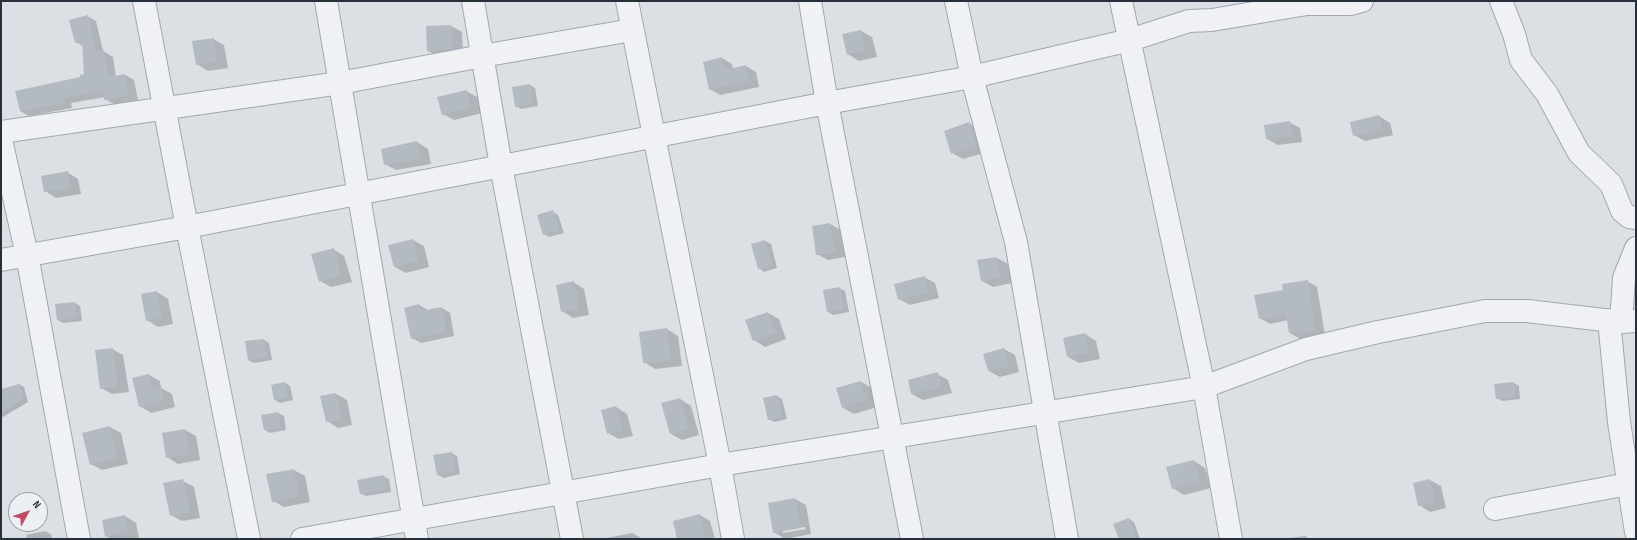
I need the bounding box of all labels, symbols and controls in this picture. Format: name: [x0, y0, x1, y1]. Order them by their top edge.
north arrow: [8, 492, 48, 532]
text: N: [30, 498, 44, 511]

